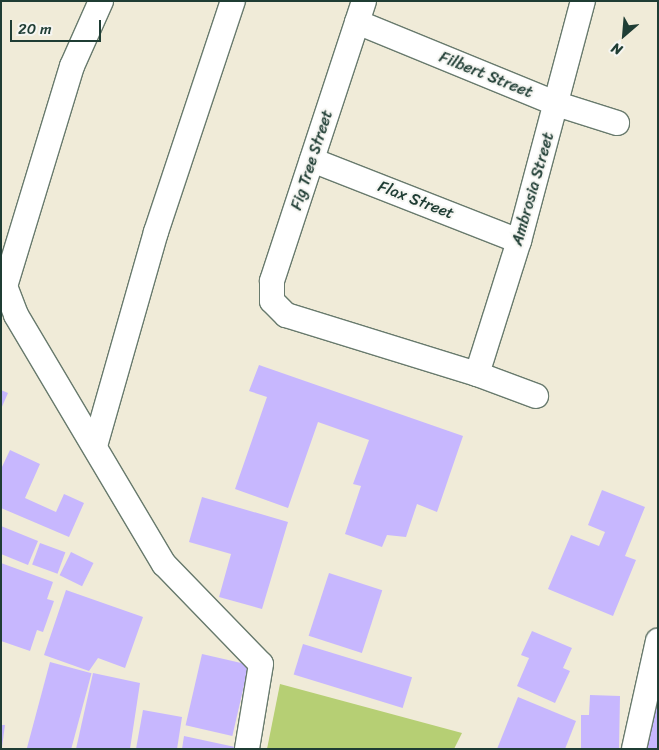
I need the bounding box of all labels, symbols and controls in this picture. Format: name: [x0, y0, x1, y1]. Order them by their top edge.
scale bar: [12, 10, 104, 42]
north arrow: [599, 10, 649, 60]
text: 20 m: [18, 16, 52, 42]
text: N: [607, 35, 627, 62]
street label: Filbert Street: [437, 48, 535, 102]
street label: Fig Tree Street: [286, 106, 338, 214]
street label: Ambrosia Street: [508, 130, 558, 248]
street label: Flax Street: [375, 177, 457, 223]

